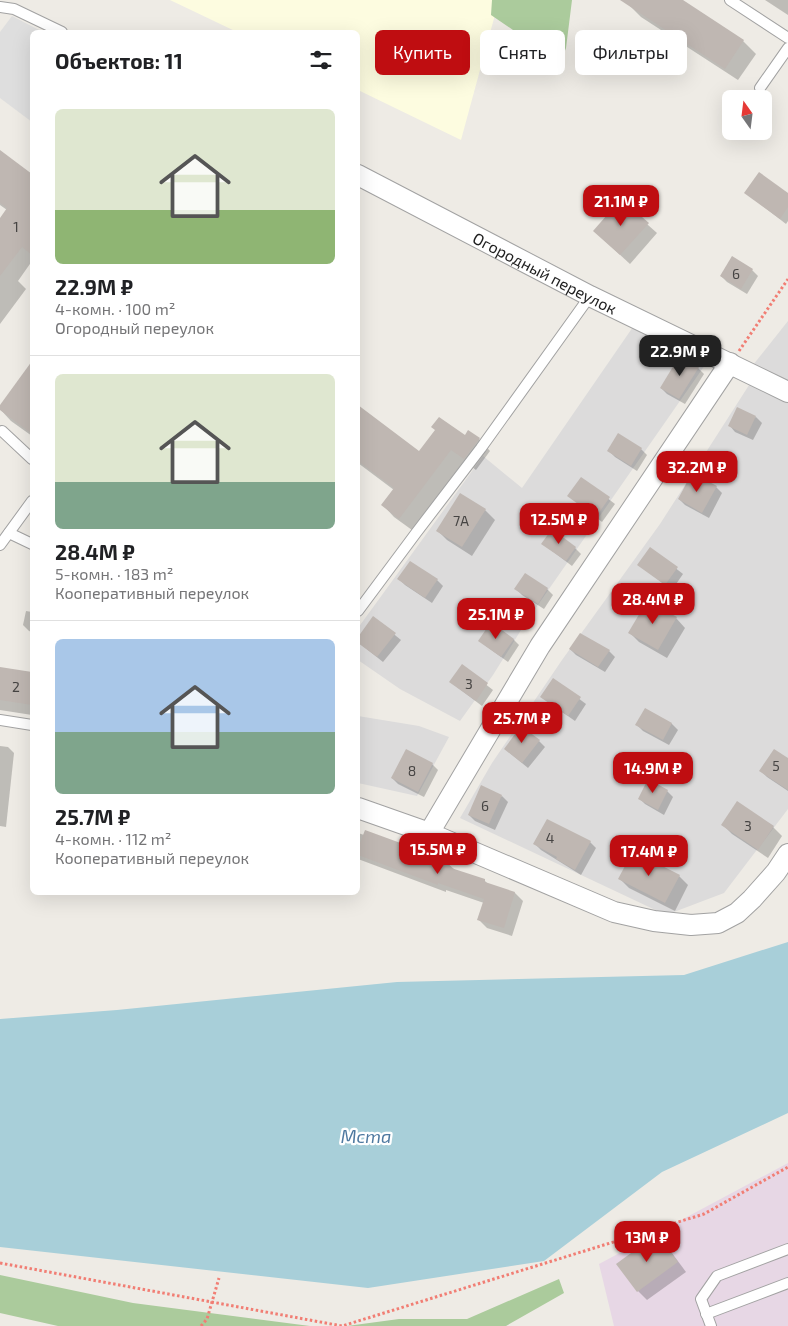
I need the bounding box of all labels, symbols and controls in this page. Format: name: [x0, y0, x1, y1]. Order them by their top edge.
chip: Купить: [375, 30, 470, 75]
chip: Снять: [480, 30, 565, 75]
chip: Фильтры: [575, 30, 687, 75]
icon: filters: [307, 46, 335, 74]
text: Объектов: 11: [55, 48, 183, 73]
north arrow: [722, 90, 772, 140]
map controls: [722, 90, 772, 140]
icon: home: [150, 141, 240, 231]
pin: 21.1M ₽: [575, 184, 667, 227]
text: 21.1M ₽: [594, 191, 648, 210]
house number: 1: [13, 218, 19, 235]
street label: Огородный переулок: [470, 227, 621, 317]
house number: 6: [732, 265, 740, 282]
text: 22.9M ₽: [55, 274, 133, 299]
text: 4-комн. · 100 m²: [55, 299, 175, 318]
text: Огородный переулок: [55, 318, 214, 337]
pin: 22.9M ₽: [634, 334, 726, 377]
text: 22.9M ₽: [650, 341, 710, 360]
icon: home: [150, 407, 240, 497]
pin: 32.2M ₽: [651, 450, 743, 493]
text: 32.2M ₽: [667, 457, 727, 476]
pin: 12.5M ₽: [513, 502, 605, 545]
text: 12.5M ₽: [531, 509, 587, 528]
house number: 7А: [453, 512, 469, 529]
text: 28.4M ₽: [55, 539, 135, 564]
text: 5-комн. · 183 m²: [55, 564, 173, 583]
pin: 28.4M ₽: [607, 582, 699, 625]
text: Кооперативный переулок: [55, 583, 249, 602]
text: 28.4M ₽: [623, 589, 683, 608]
pin: 25.1M ₽: [450, 598, 542, 640]
text: 25.1M ₽: [468, 604, 524, 623]
icon: home: [150, 672, 240, 762]
house number: 3: [465, 675, 473, 692]
house number: 2: [12, 678, 20, 695]
pin: 25.7M ₽: [476, 702, 568, 744]
text: 25.7M ₽: [493, 708, 551, 727]
pin: 14.9M ₽: [607, 752, 699, 794]
house number: 5: [772, 757, 780, 774]
text: 14.9M ₽: [624, 758, 682, 777]
house number: 8: [408, 762, 416, 779]
house number: 6: [481, 797, 489, 814]
text: 25.7M ₽: [55, 804, 130, 829]
house number: 3: [744, 817, 752, 834]
text: 4-комн. · 112 m²: [55, 829, 171, 848]
house number: 4: [546, 829, 554, 846]
pin: 15.5M ₽: [392, 832, 484, 875]
pin: 17.4M ₽: [603, 834, 695, 877]
text: 15.5M ₽: [410, 839, 466, 858]
text: 17.4M ₽: [621, 841, 677, 860]
text: Кооперативный переулок: [55, 848, 249, 867]
water label: Мста: [341, 1125, 391, 1147]
pin: 13M ₽: [612, 1220, 682, 1263]
text: 13M ₽: [625, 1227, 669, 1246]

